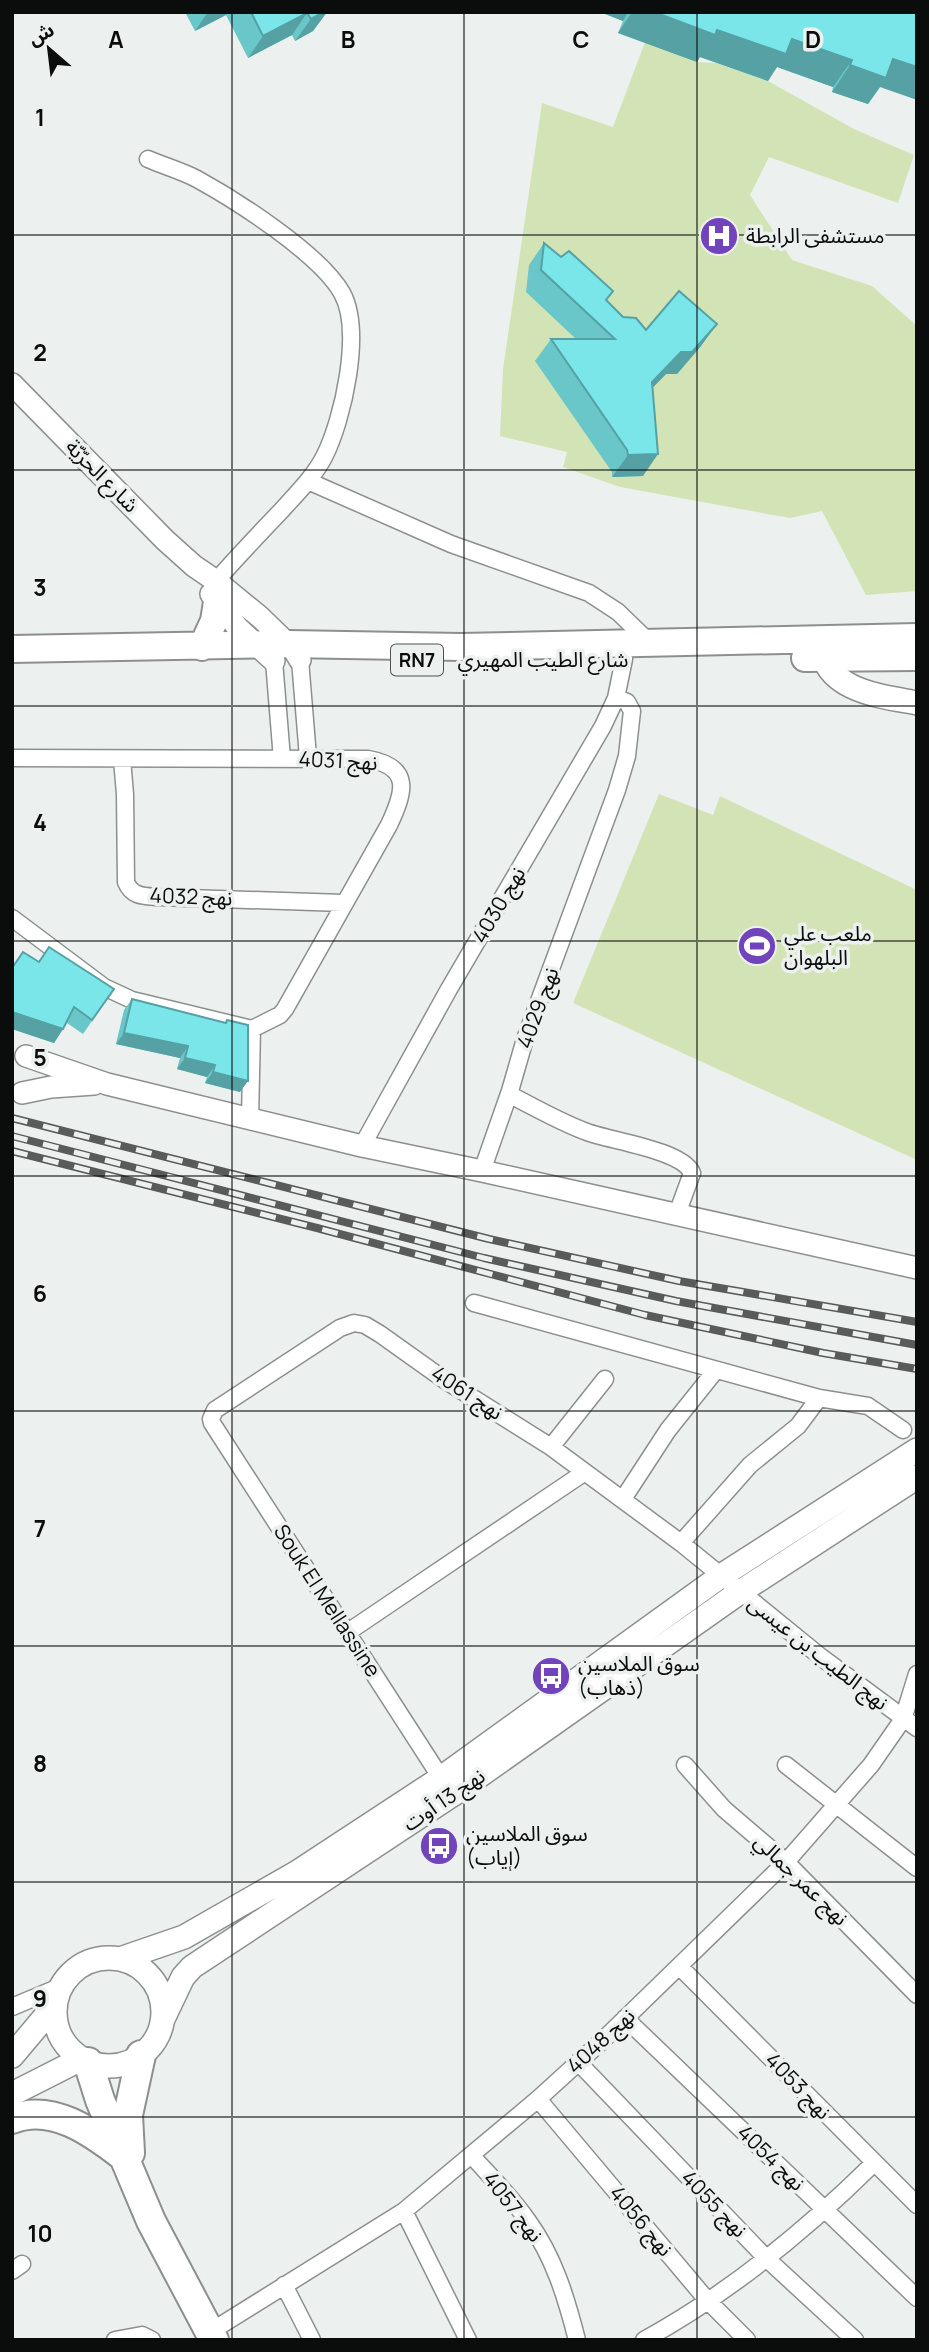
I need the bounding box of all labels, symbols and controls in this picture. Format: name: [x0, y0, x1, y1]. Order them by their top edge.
north arrow: [14, 14, 84, 84]
text: ش: [23, 16, 59, 52]
text: A: [108, 23, 124, 55]
text: B: [341, 23, 355, 55]
text: C: [573, 23, 590, 55]
text: D: [805, 23, 821, 55]
text: 1: [35, 101, 45, 133]
hospital icon: مستشفى الرابطة: [698, 215, 740, 257]
place label: مستشفى الرابطة: [746, 221, 885, 249]
text: 2: [33, 336, 47, 368]
street label: شارع الحرّيّة: [58, 432, 146, 520]
text: 3: [33, 571, 47, 603]
road number: RN7: [391, 645, 443, 676]
street label: شارع الطيب المهيري: [458, 645, 628, 676]
street label: نهج 4031: [298, 744, 378, 778]
text: 4: [33, 806, 47, 838]
street label: نهج 4030: [465, 861, 533, 949]
street label: نهج 4032: [149, 881, 233, 913]
place label: ملعب علي البلهوان: [784, 919, 872, 971]
sports icon: ملعب علي البلهوان: [736, 925, 778, 967]
street label: نهج 4029: [509, 963, 567, 1053]
text: 5: [33, 1041, 47, 1073]
text: 6: [33, 1277, 47, 1309]
street label: نهج 4061: [425, 1359, 509, 1427]
text: 7: [34, 1512, 46, 1544]
street label: Souk El Mellassine: [268, 1519, 388, 1682]
street label: نهج الطيب بن عيسى: [741, 1588, 895, 1718]
place label: سوق الملاسين (ذهاب): [578, 1649, 700, 1701]
bus stop icon: سوق الملاسين (ذهاب): [530, 1655, 572, 1697]
text: 8: [33, 1747, 47, 1779]
street label: نهج 13 أوت: [397, 1761, 491, 1839]
place label: سوق الملاسين (إياب): [466, 1819, 588, 1871]
bus stop icon: سوق الملاسين (إياب): [418, 1825, 460, 1867]
street label: نهج عمر جمالي: [746, 1827, 855, 1933]
text: 9: [33, 1982, 47, 2014]
street label: نهج 4048: [560, 2001, 642, 2081]
street label: نهج 4053: [758, 2046, 838, 2126]
street label: نهج 4054: [730, 2118, 812, 2198]
street label: نهج 4055: [674, 2164, 754, 2244]
street label: نهج 4057: [476, 2165, 550, 2249]
street label: نهج 4056: [602, 2179, 680, 2263]
text: 10: [27, 2217, 53, 2249]

